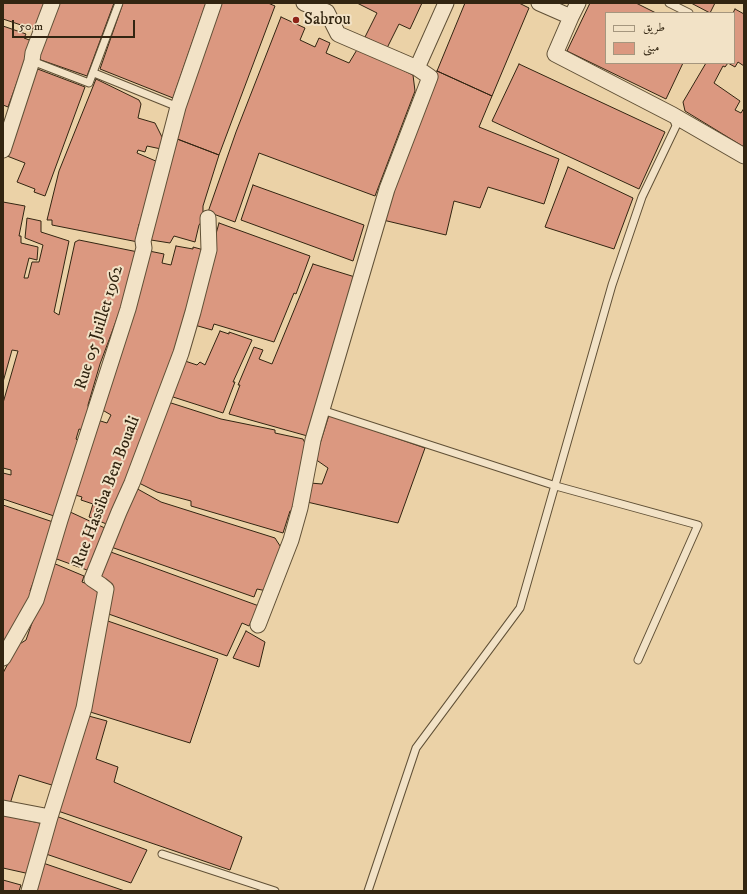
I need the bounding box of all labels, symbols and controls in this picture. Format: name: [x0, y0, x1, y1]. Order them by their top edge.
place label: Sabrou: [304, 10, 351, 30]
scale bar: [14, 12, 137, 38]
legend: [605, 12, 735, 64]
marker: Sabrou: [291, 15, 301, 25]
text: 50 m: [19, 19, 43, 34]
text: طريق: [643, 20, 665, 35]
text: مبنى: [643, 40, 659, 55]
street label: Rue 05 Juillet 1962: [71, 264, 129, 392]
street label: Rue Hassiba Ben Bouali: [69, 413, 145, 571]

